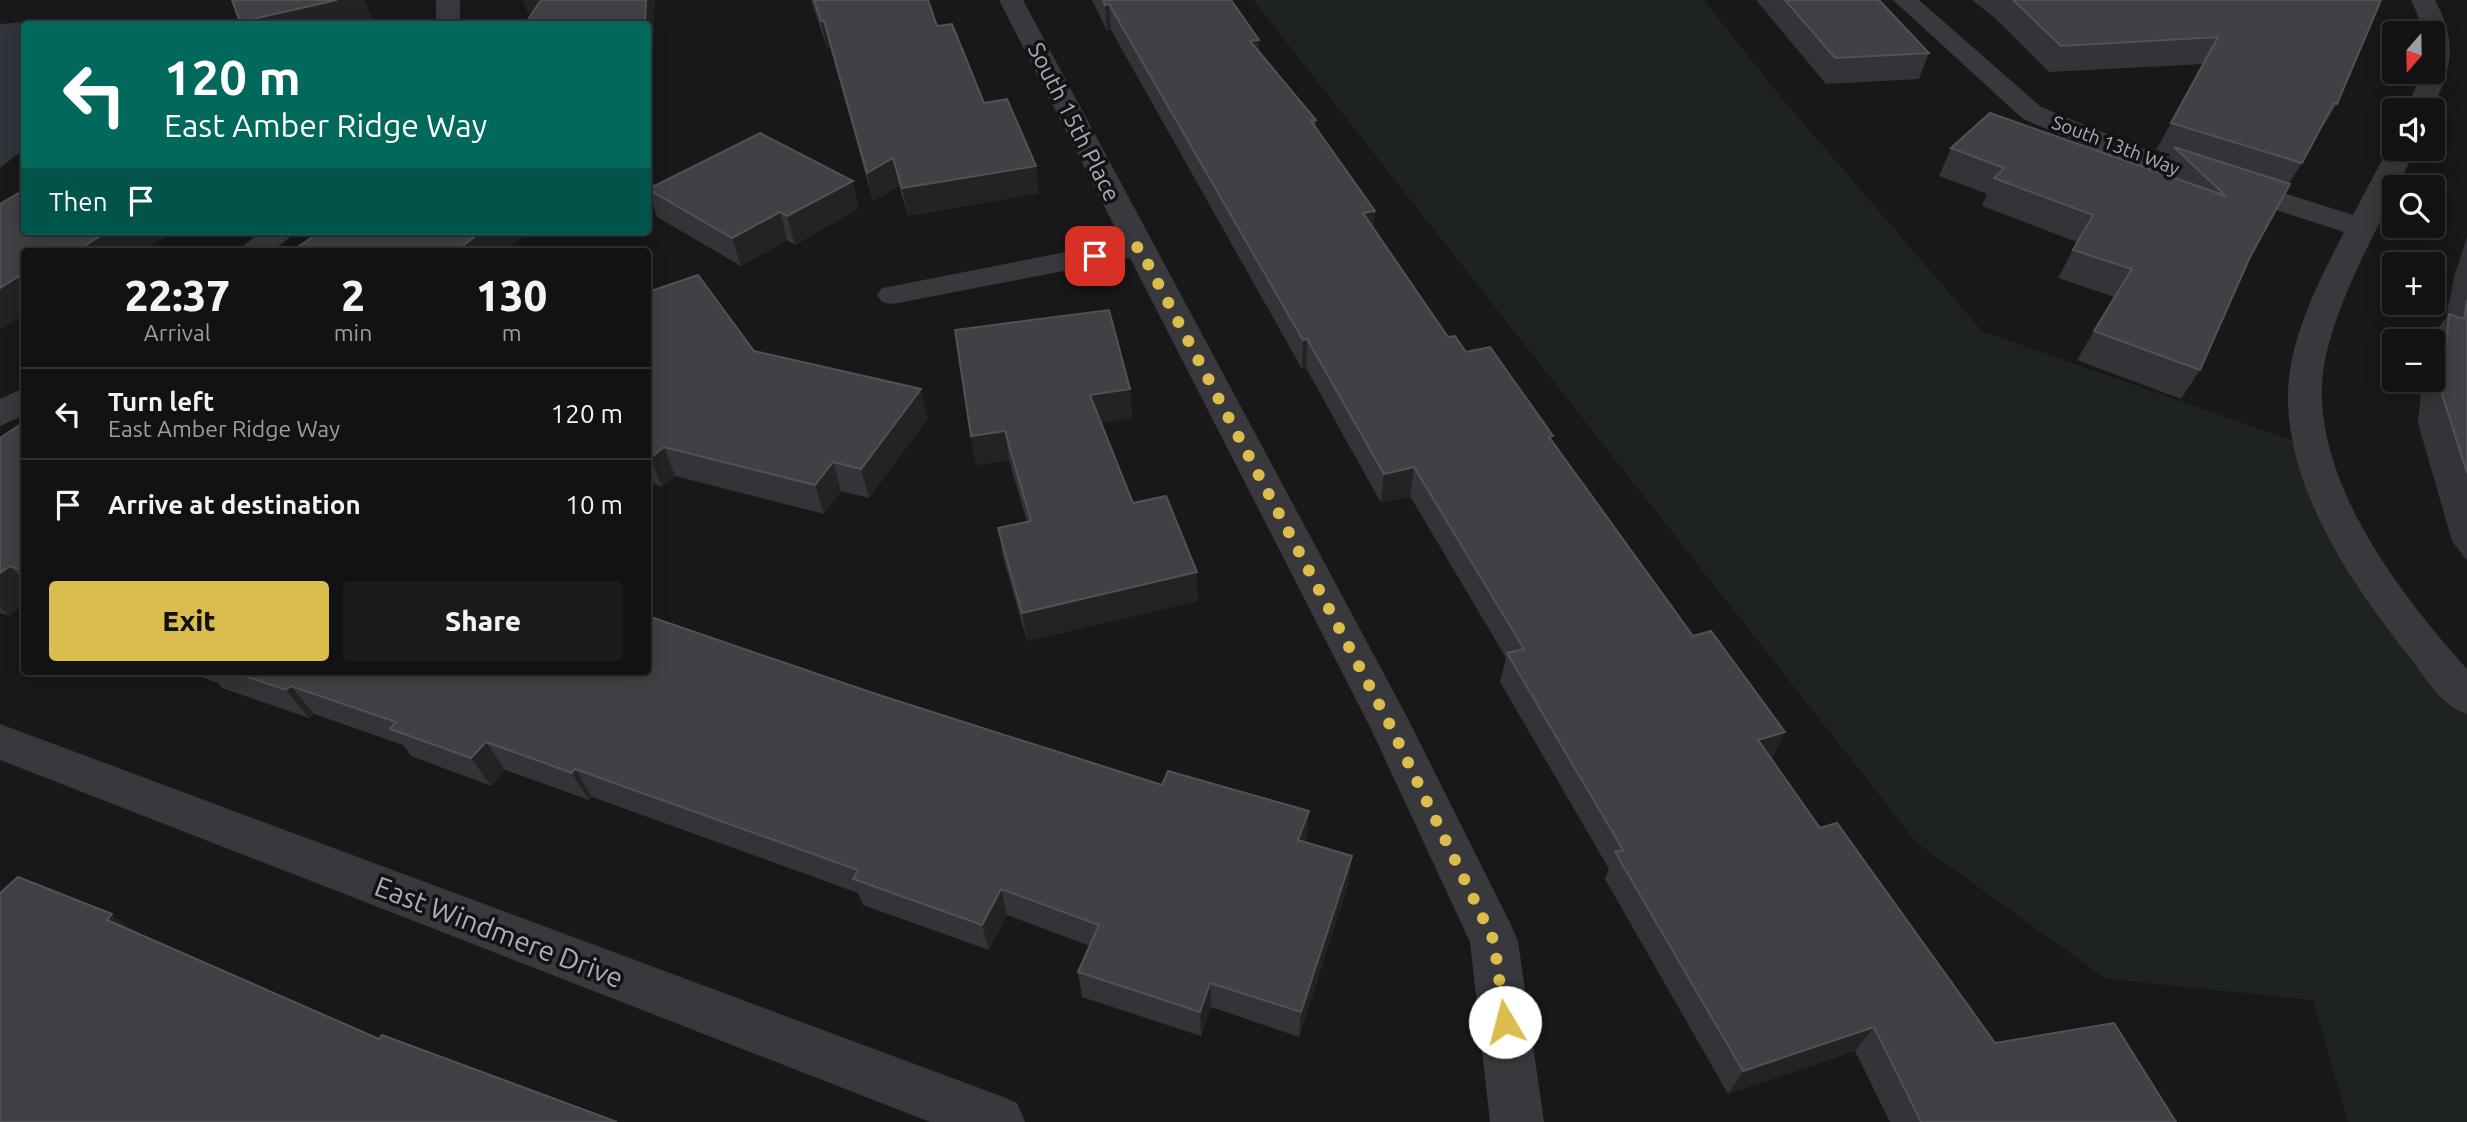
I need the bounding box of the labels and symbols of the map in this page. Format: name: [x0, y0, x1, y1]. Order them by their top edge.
north arrow: [2382, 21, 2445, 84]
street label: South 15th Place: [1024, 38, 1125, 205]
street label: South 13th Way: [2049, 111, 2183, 179]
pin: [1065, 226, 1125, 286]
street label: East Windmere Drive: [371, 870, 628, 993]
position arrow: [1468, 985, 1542, 1059]

